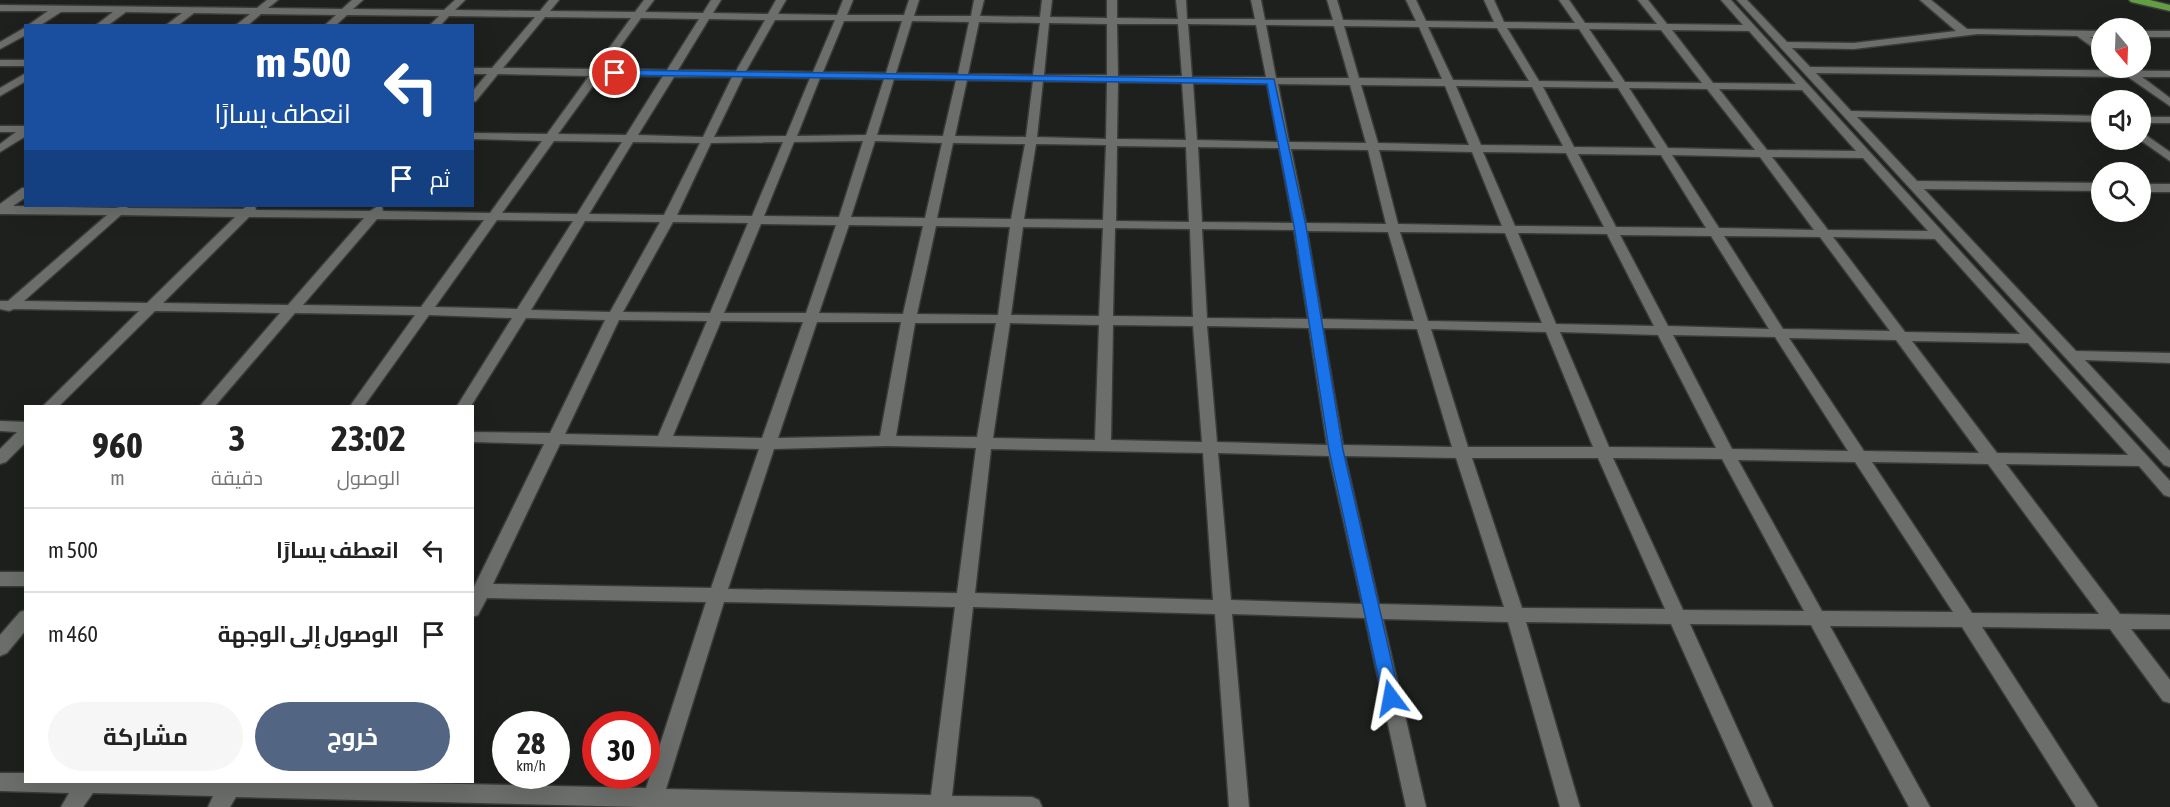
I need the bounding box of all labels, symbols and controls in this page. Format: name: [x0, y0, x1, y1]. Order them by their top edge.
north arrow: [2091, 18, 2151, 78]
map controls: [2091, 18, 2151, 222]
text: 500 m: [256, 38, 351, 86]
pin: [589, 47, 640, 98]
icon: left: [372, 48, 450, 126]
icon: arrive: [598, 56, 631, 89]
button: sound: [2091, 90, 2151, 150]
text: انعطف يسارًا: [214, 98, 351, 129]
icon: arrive: [385, 162, 418, 195]
button: search: [2091, 162, 2151, 222]
text: ثم: [430, 166, 450, 192]
text: 3: [229, 417, 245, 459]
text: 23:02: [331, 417, 406, 459]
text: 960: [92, 424, 143, 466]
text: m: [110, 466, 125, 489]
text: دقيقة: [211, 466, 263, 489]
text: الوصول: [337, 466, 400, 489]
icon: left: [417, 534, 450, 567]
text: 500 m: [48, 537, 98, 563]
text: انعطف يسارًا: [276, 537, 399, 563]
icon: arrive: [417, 618, 450, 651]
text: 460 m: [48, 621, 98, 647]
text: الوصول إلى الوجهة: [218, 621, 399, 647]
position arrow: [1359, 666, 1423, 730]
button: مشاركة: [48, 702, 243, 771]
button: خروج: [255, 702, 450, 771]
speed limit sign: 30: [582, 711, 660, 789]
text: 28: [517, 726, 545, 760]
text: km/h: [516, 757, 546, 774]

